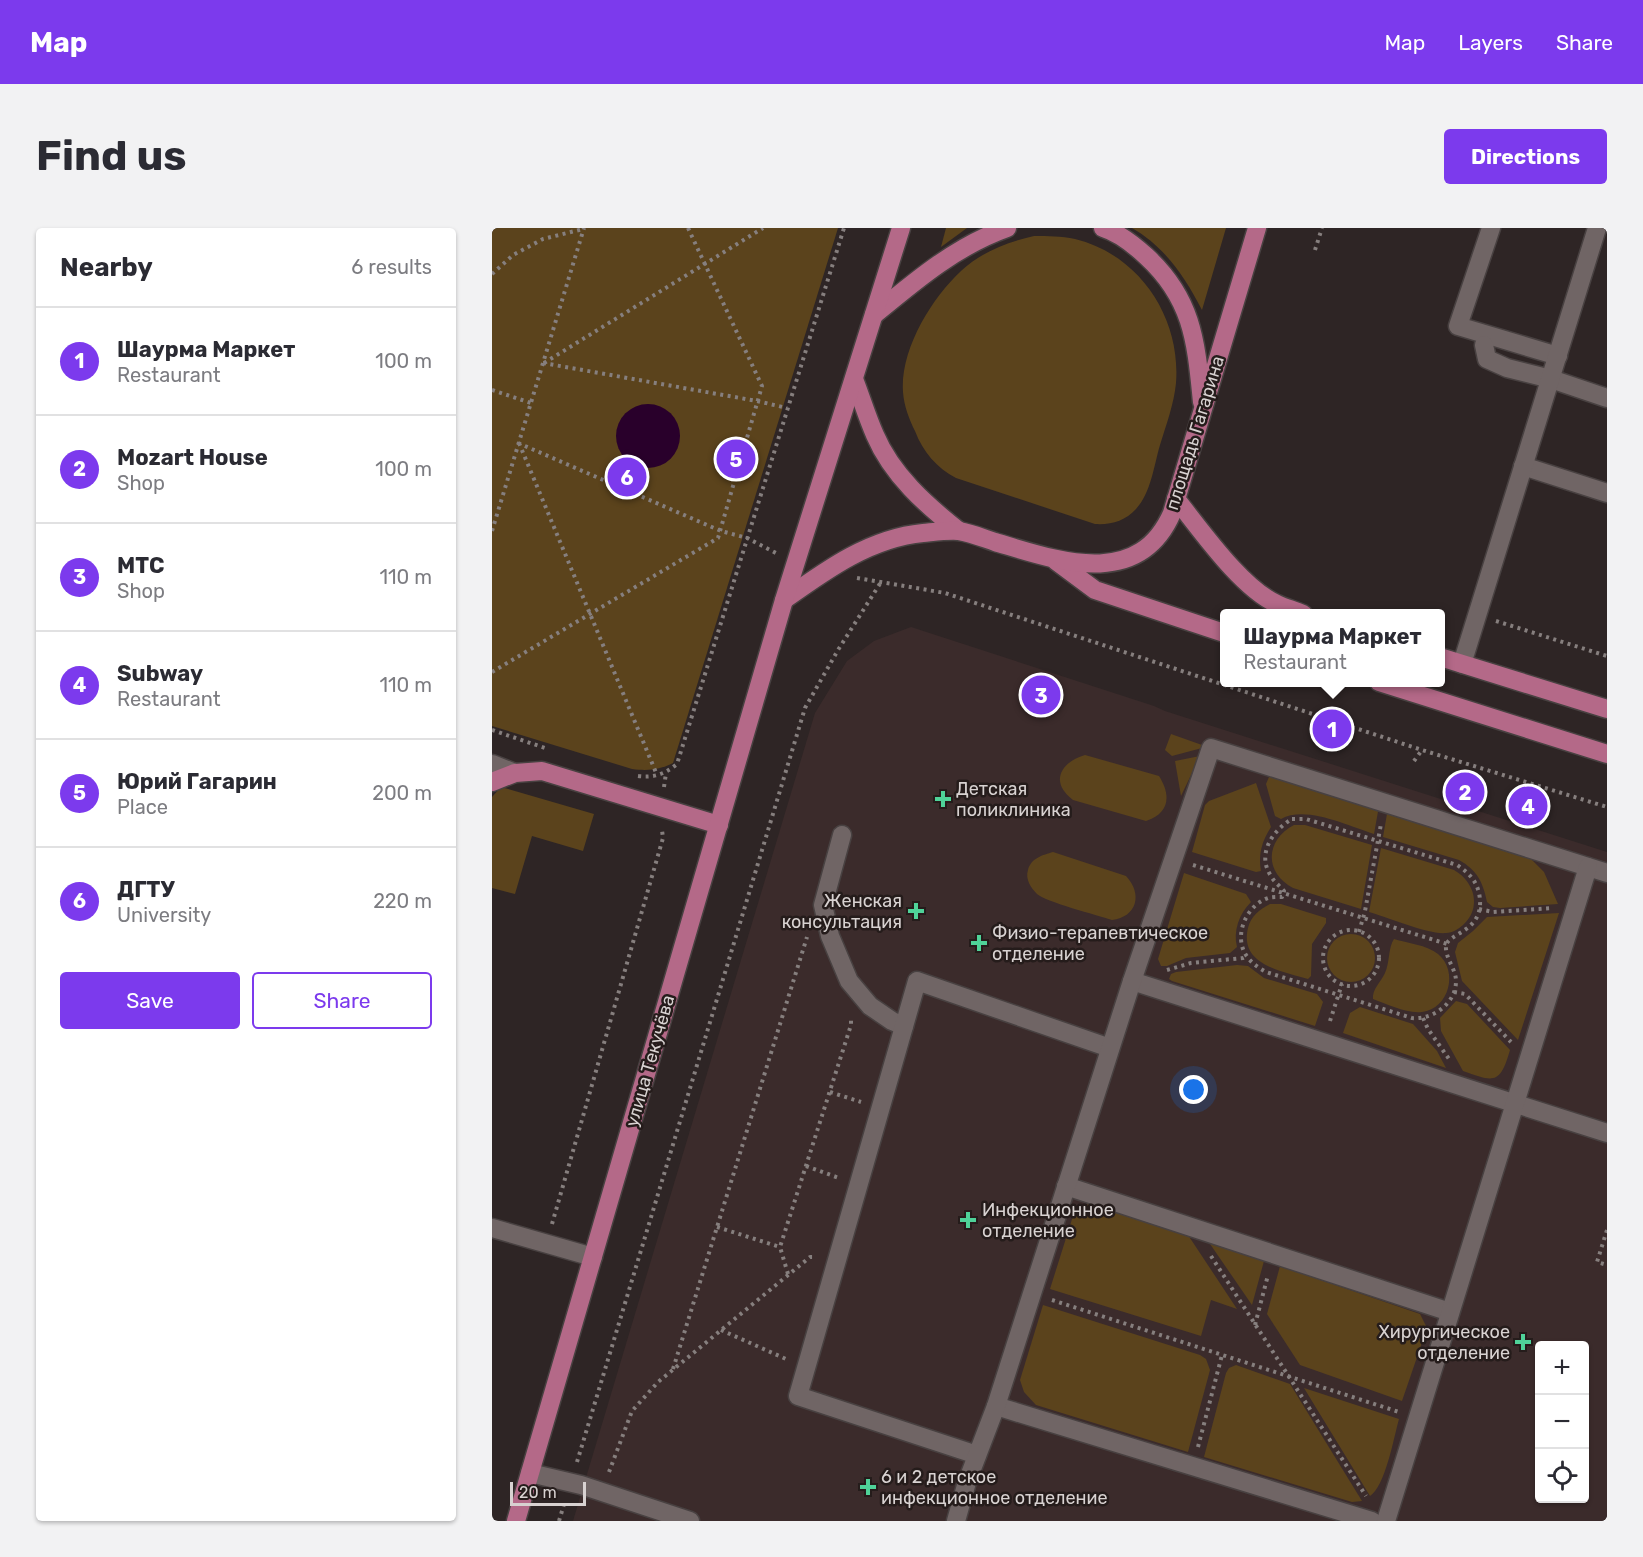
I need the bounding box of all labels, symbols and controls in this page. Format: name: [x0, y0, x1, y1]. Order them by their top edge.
text: Map: [30, 26, 87, 59]
text: Map: [1384, 30, 1425, 55]
text: Layers: [1458, 30, 1523, 55]
text: Share: [1556, 30, 1613, 55]
button: Directions: [1444, 129, 1607, 184]
text: Find us: [36, 131, 187, 181]
text: Nearby: [60, 252, 153, 283]
text: 6 results: [351, 255, 432, 279]
text: Шаурма Маркет: [117, 336, 295, 363]
text: 1: [75, 349, 84, 373]
text: 100 m: [375, 349, 432, 373]
street label: площадь Гагарина: [1161, 353, 1229, 513]
text: Restaurant: [117, 363, 221, 387]
pin: 5: [716, 436, 756, 482]
text: Mozart House: [117, 444, 268, 471]
pin: 6: [608, 454, 646, 500]
text: 2: [73, 457, 86, 481]
text: 100 m: [375, 457, 432, 481]
text: Shop: [117, 471, 165, 495]
text: МТС: [117, 552, 165, 579]
text: 3: [73, 565, 86, 589]
text: 110 m: [380, 565, 432, 589]
text: Shop: [117, 579, 165, 603]
popup: [1220, 609, 1445, 687]
text: Шаурма Маркет: [1243, 623, 1422, 650]
text: Restaurant: [1243, 650, 1347, 674]
text: Subway: [117, 660, 203, 687]
pin: 3: [1022, 672, 1060, 718]
text: 4: [73, 673, 86, 697]
text: 110 m: [380, 673, 432, 697]
text: Restaurant: [117, 687, 221, 711]
pin: 1: [1312, 706, 1352, 752]
text: Юрий Гагарин: [117, 768, 277, 795]
pin: 2: [1446, 770, 1484, 814]
place label: Детская поликлиника: [956, 778, 1071, 821]
text: 5: [73, 781, 86, 805]
text: 200 m: [372, 781, 432, 805]
pin: 4: [1508, 784, 1548, 828]
marker: Детская поликлиника: [934, 790, 952, 808]
text: Place: [117, 795, 168, 819]
text: ДГТУ: [117, 876, 175, 903]
text: 6: [73, 889, 86, 913]
text: 220 m: [373, 889, 432, 913]
place label: Женская консультация: [782, 890, 902, 933]
marker: Женская консультация: [907, 902, 925, 920]
text: University: [117, 903, 211, 927]
place label: Физио-терапевтическое отделение: [992, 922, 1208, 965]
marker: Физио-терапевтическое отделение: [970, 934, 988, 952]
button: Save: [60, 972, 240, 1029]
button: Share: [252, 972, 432, 1029]
street label: улица Текучёва: [621, 992, 679, 1130]
your location: [1179, 1075, 1208, 1104]
place label: Инфекционное отделение: [982, 1199, 1114, 1242]
marker: Инфекционное отделение: [959, 1211, 977, 1229]
place label: Хирургическое отделение: [1378, 1321, 1510, 1364]
marker: Хирургическое отделение: [1514, 1333, 1532, 1351]
map controls: [1535, 1341, 1589, 1503]
button: +: [1535, 1341, 1589, 1395]
button: −: [1535, 1395, 1589, 1449]
button: locate: [1535, 1449, 1589, 1503]
place label: 6 и 2 детское инфекционное отделение: [881, 1466, 1108, 1509]
marker: 6 и 2 детское инфекционное отделение: [859, 1478, 877, 1496]
scale bar: [510, 1479, 586, 1506]
text: 20 m: [519, 1483, 557, 1502]

